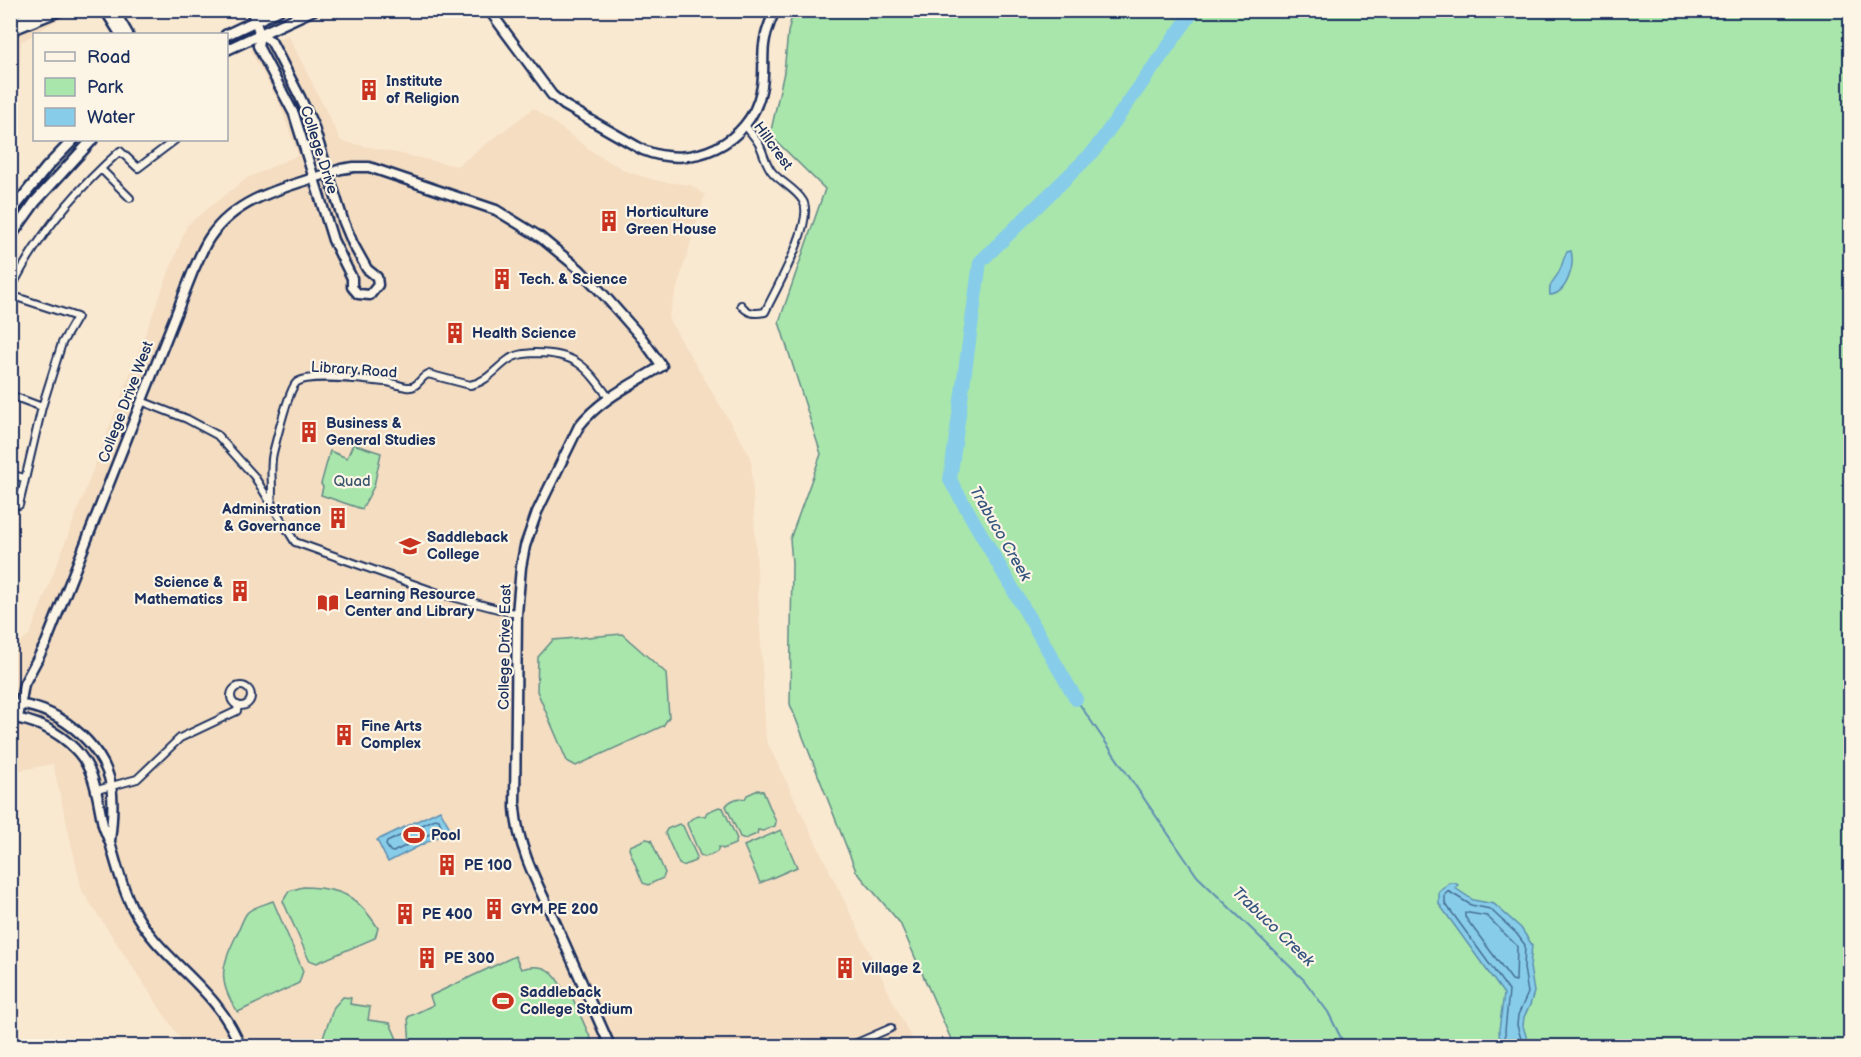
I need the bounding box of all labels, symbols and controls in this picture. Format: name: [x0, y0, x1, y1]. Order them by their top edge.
legend: [33, 33, 228, 141]
text: Road: [87, 47, 131, 68]
place label: Institute of Religion: [386, 72, 459, 108]
text: Park: [87, 77, 123, 98]
building icon: Institute of Religion: [357, 78, 381, 102]
street label: College Drive: [296, 104, 342, 197]
text: Water: [87, 107, 135, 128]
street label: Hillcrest: [749, 118, 797, 174]
place label: Horticulture Green House: [626, 203, 717, 239]
building icon: Horticulture Green House: [597, 209, 621, 233]
building icon: Tech. & Science: [490, 267, 514, 291]
place label: Tech. & Science: [519, 270, 627, 289]
building icon: Health Science: [443, 321, 467, 345]
place label: Health Science: [472, 324, 577, 343]
street label: College Drive West: [94, 338, 158, 466]
street label: Library Road: [310, 358, 398, 382]
place label: Business & General Studies: [326, 414, 436, 450]
building icon: Business & General Studies: [297, 420, 321, 444]
park label: Quad: [333, 472, 371, 491]
water label: Trabuco Creek: [965, 483, 1035, 586]
place label: Administration & Governance: [221, 500, 321, 536]
building icon: Administration & Governance: [326, 506, 350, 530]
place label: Saddleback College: [427, 528, 508, 564]
school or university icon: Saddleback College: [398, 534, 422, 558]
place label: Science & Mathematics: [134, 573, 223, 609]
building icon: Science & Mathematics: [228, 579, 252, 603]
street label: College Drive East: [494, 583, 516, 710]
place label: Learning Resource Center and Library: [345, 585, 476, 621]
library icon: Learning Resource Center and Library: [316, 591, 340, 615]
place label: Fine Arts Complex: [361, 717, 422, 753]
building icon: Fine Arts Complex: [332, 723, 356, 747]
sports icon: Pool: [402, 823, 426, 847]
place label: Pool: [431, 826, 461, 845]
building icon: PE 100: [435, 853, 459, 877]
place label: PE 100: [464, 856, 512, 875]
water label: Trabuco Creek: [1228, 883, 1319, 972]
building icon: GYM PE 200: [482, 897, 506, 921]
place label: GYM PE 200: [511, 900, 598, 919]
building icon: PE 400: [393, 902, 417, 926]
place label: PE 400: [422, 905, 473, 924]
building icon: PE 300: [415, 946, 439, 970]
place label: PE 300: [444, 949, 495, 968]
building icon: Village 2: [833, 956, 857, 980]
place label: Village 2: [862, 959, 921, 978]
place label: Saddleback College Stadium: [520, 983, 633, 1019]
sports icon: Saddleback College Stadium: [491, 989, 515, 1013]

